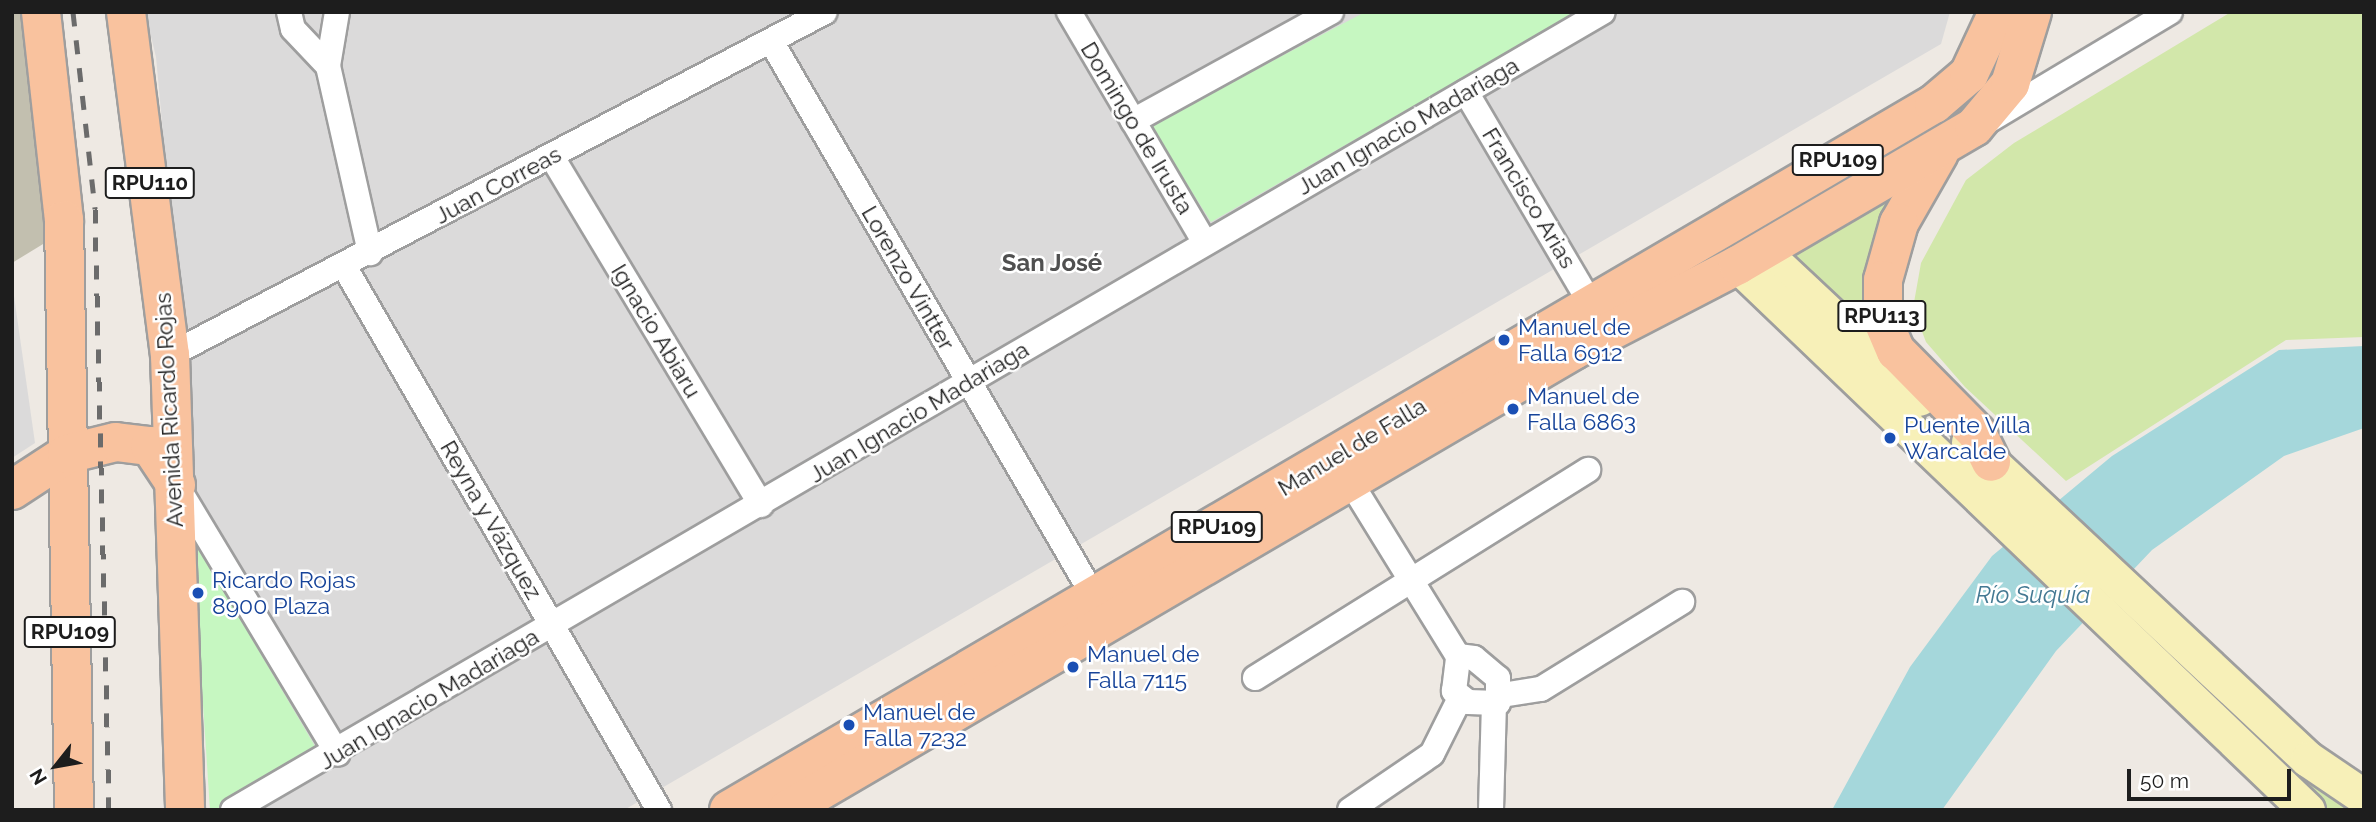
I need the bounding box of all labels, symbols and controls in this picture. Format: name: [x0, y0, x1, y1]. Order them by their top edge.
street label: Domingo de Irusta: [1075, 37, 1199, 219]
street label: Juan Ignacio Madariaga: [1292, 51, 1524, 201]
street label: Francisco Arias: [1476, 122, 1582, 274]
street label: Juan Correas: [430, 140, 566, 230]
road number: RPU109: [1791, 142, 1885, 178]
road number: RPU110: [104, 166, 196, 200]
street label: Lorenzo Vintter: [855, 201, 961, 355]
district label: San José: [1001, 249, 1103, 277]
street label: Ignacio Abiaru: [605, 259, 707, 403]
street label: Avenida Ricardo Rojas: [149, 292, 189, 528]
road number: RPU113: [1836, 298, 1927, 334]
place label: Manuel de Falla 6912: [1518, 313, 1631, 367]
marker: Manuel de Falla 6912: [1496, 332, 1512, 348]
street label: Juan Ignacio Madariaga: [804, 336, 1034, 488]
place label: Manuel de Falla 6863: [1527, 382, 1640, 436]
street label: Manuel de Falla: [1273, 392, 1431, 502]
marker: Manuel de Falla 6863: [1505, 401, 1521, 417]
place label: Puente Villa Warcalde: [1904, 411, 2031, 465]
marker: Puente Villa Warcalde: [1882, 430, 1898, 446]
street label: Reyna y Vázquez: [434, 435, 548, 605]
road number: RPU109: [1170, 510, 1264, 544]
place label: Ricardo Rojas 8900 Plaza: [212, 566, 356, 620]
water label: Río Suquía: [1976, 581, 2090, 609]
marker: Ricardo Rojas 8900 Plaza: [190, 585, 206, 601]
road number: RPU109: [23, 614, 117, 650]
street label: Juan Ignacio Madariaga: [314, 623, 544, 775]
place label: Manuel de Falla 7115: [1087, 640, 1200, 694]
marker: Manuel de Falla 7115: [1065, 659, 1081, 675]
place label: Manuel de Falla 7232: [863, 698, 976, 752]
marker: Manuel de Falla 7232: [841, 717, 857, 733]
north arrow: [21, 731, 91, 801]
scale bar: [2131, 756, 2296, 800]
text: N: [25, 765, 51, 789]
text: 50 m: [2140, 768, 2189, 793]

